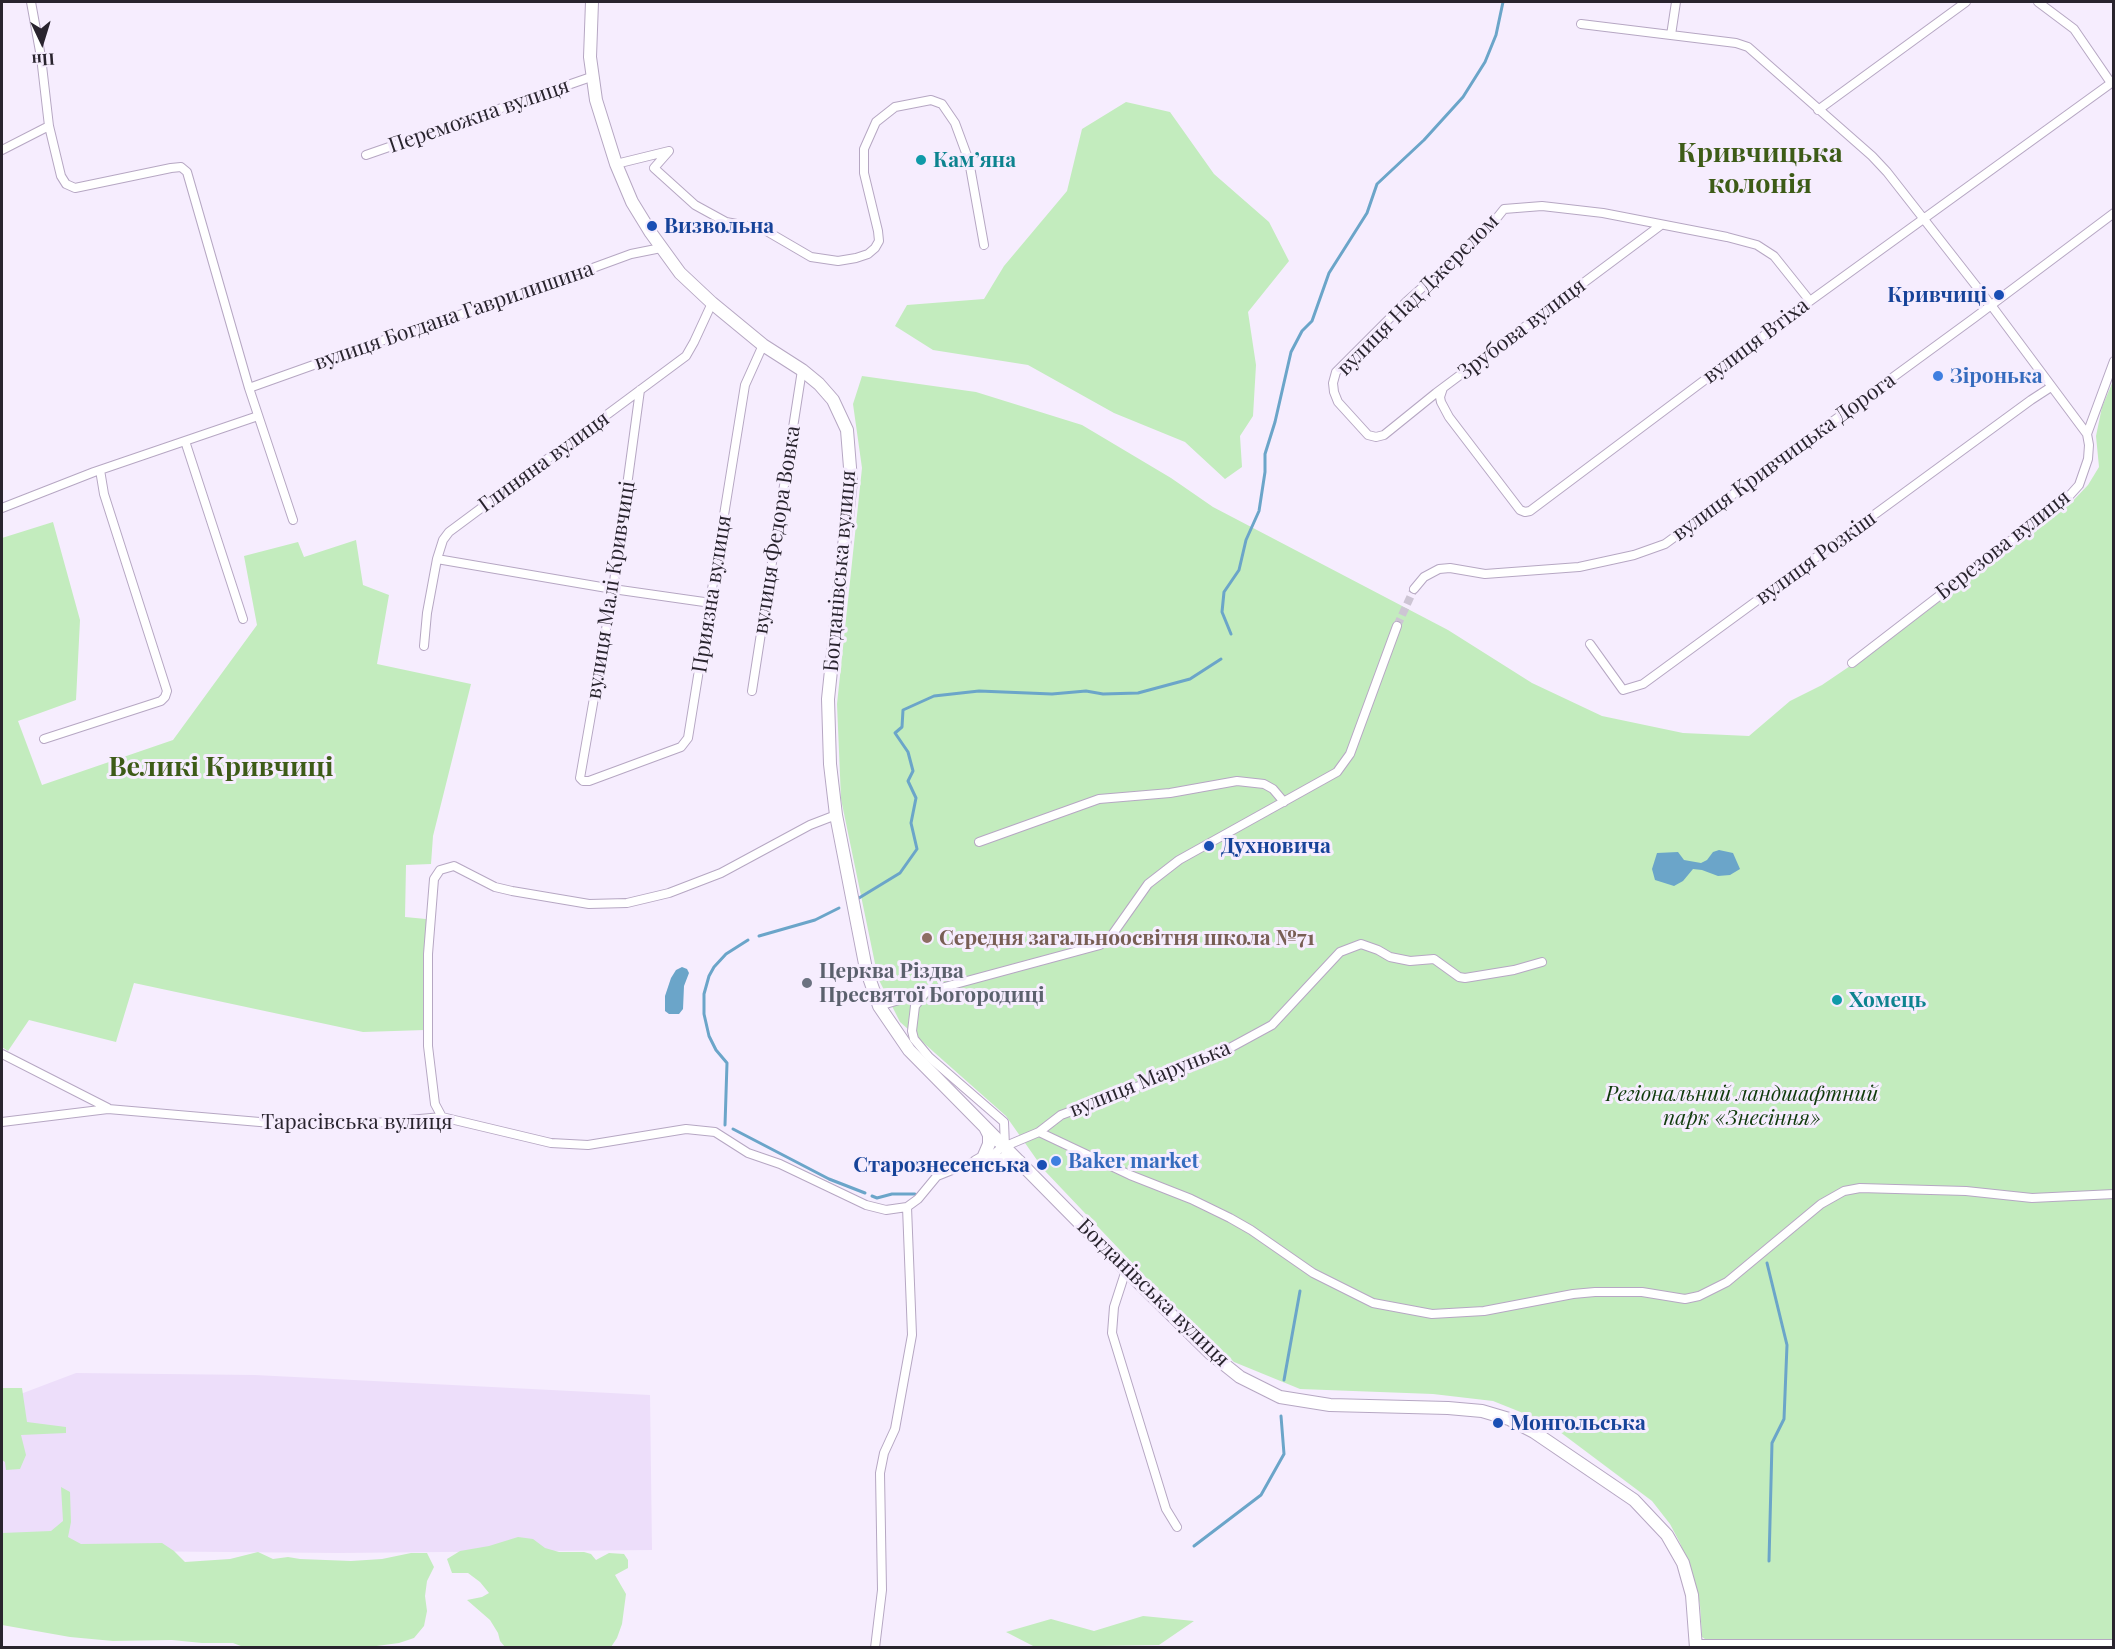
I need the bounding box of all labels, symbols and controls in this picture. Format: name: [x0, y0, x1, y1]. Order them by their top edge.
north arrow: [12, 12, 72, 72]
text: Пн: [31, 49, 55, 72]
street label: Переможна вулиця: [385, 73, 573, 159]
district label: Кривчицька колонія: [1677, 138, 1843, 201]
place label: Кам’яна: [933, 147, 1016, 173]
marker: Кам’яна: [914, 153, 928, 167]
street label: вулиця Над Джерелом: [1332, 209, 1504, 381]
place label: Визвольна: [664, 213, 774, 239]
marker: Визвольна: [645, 219, 659, 233]
street label: вулиця Богдана Гаврилишина: [311, 256, 597, 376]
street label: Зрубова вулиця: [1453, 273, 1591, 385]
place label: Кривчиці: [1887, 282, 1987, 308]
marker: Кривчиці: [1992, 288, 2006, 302]
street label: вулиця Втіха: [1698, 293, 1814, 389]
place label: Зіронька: [1950, 363, 2043, 389]
street label: вулиця Кривчицька Дорога: [1668, 368, 1900, 546]
marker: Зіронька: [1931, 369, 1945, 383]
street label: Глиняна вулиця: [474, 406, 614, 518]
street label: вулиця Федора Вовка: [748, 424, 806, 636]
street label: Богданівська вулиця: [819, 469, 861, 673]
street label: вулиця Малі Кривчиці: [581, 479, 641, 701]
street label: Березова вулиця: [1931, 485, 2075, 605]
street label: вулиця Розкіш: [1751, 506, 1881, 610]
street label: Приязна вулиця: [687, 513, 737, 675]
district label: Великі Кривчиці: [108, 752, 334, 784]
place label: Духновича: [1221, 833, 1331, 859]
marker: Духновича: [1202, 839, 1216, 853]
place label: Середня загальноосвітня школа №71: [939, 925, 1315, 951]
marker: Середня загальноосвітня школа №71: [920, 931, 934, 945]
place label: Церква Різдва Пресвятої Богородиці: [819, 958, 1045, 1008]
marker: Церква Різдва Пресвятої Богородиці: [800, 976, 814, 990]
place label: Хомець: [1849, 987, 1926, 1013]
marker: Хомець: [1830, 993, 1844, 1007]
street label: вулиця Марунька: [1066, 1035, 1234, 1123]
park label: Регіональний ландшафтний парк «Знесіння»: [1606, 1081, 1878, 1131]
street label: Тарасівська вулиця: [261, 1109, 453, 1135]
place label: Baker market: [1068, 1148, 1199, 1174]
place label: Старознесенська: [853, 1152, 1030, 1178]
marker: Baker market: [1049, 1154, 1063, 1168]
marker: Старознесенська: [1035, 1158, 1049, 1172]
street label: Богданівська вулиця: [1072, 1214, 1234, 1372]
place label: Монгольська: [1510, 1410, 1646, 1436]
marker: Монгольська: [1491, 1416, 1505, 1430]

